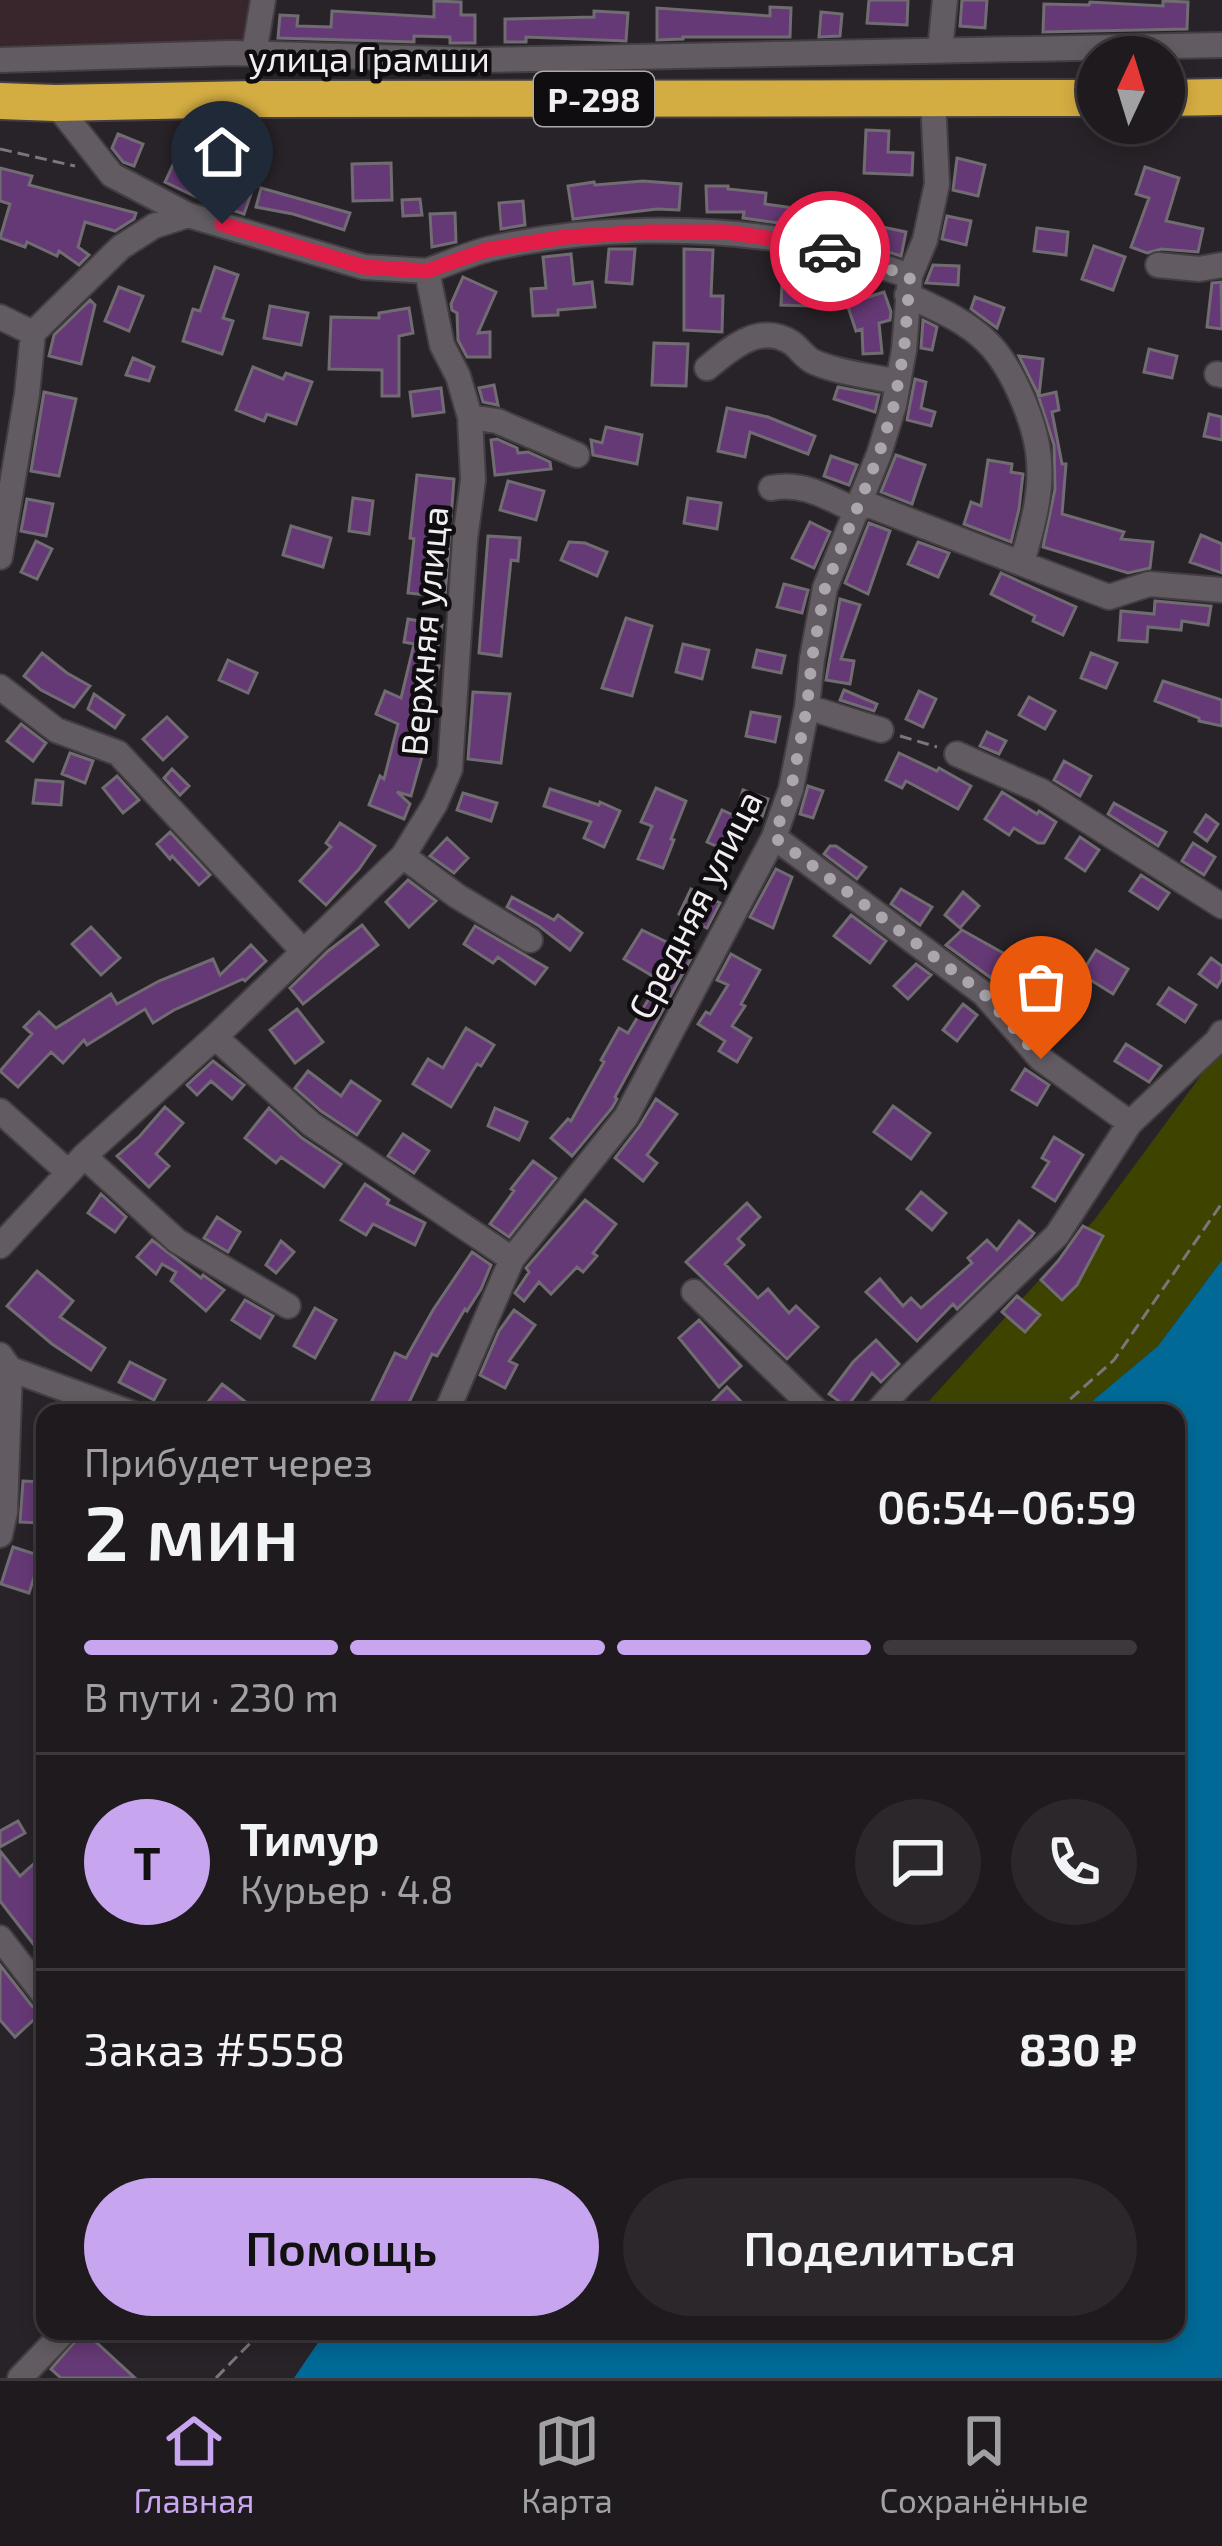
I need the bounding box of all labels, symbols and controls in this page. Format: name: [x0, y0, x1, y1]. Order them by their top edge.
street label: улица Грамши: [248, 36, 490, 80]
north arrow: [1077, 36, 1185, 144]
map controls: [1077, 36, 1185, 144]
road number: Р-298: [534, 72, 654, 126]
pin: [171, 101, 273, 224]
icon: home: [189, 119, 255, 185]
courier: [770, 191, 890, 311]
icon: car: [797, 218, 863, 284]
street label: Верхняя улица: [391, 504, 456, 758]
street label: Средняя улица: [618, 783, 771, 1026]
pin: [990, 936, 1092, 1059]
icon: bag: [1008, 954, 1074, 1020]
text: Прибудет через: [84, 1438, 373, 1485]
text: 06:54–06:59: [877, 1479, 1137, 1533]
text: 2 мин: [84, 1483, 299, 1577]
text: В пути · 230 m: [84, 1673, 339, 1720]
button: chat: [855, 1799, 981, 1925]
button: phone: [1011, 1799, 1137, 1925]
text: Тимур: [240, 1811, 379, 1865]
text: Т: [133, 1835, 161, 1889]
text: Курьер · 4.8: [240, 1865, 453, 1912]
text: Заказ #5558: [84, 2021, 345, 2075]
text: 830 ₽: [1019, 2021, 1137, 2075]
button: Помощь: [84, 2178, 599, 2316]
button: Поделиться: [623, 2178, 1137, 2316]
tab: Главная: [133, 2408, 254, 2520]
tab: Карта: [521, 2408, 613, 2520]
tab: Сохранённые: [880, 2408, 1089, 2520]

